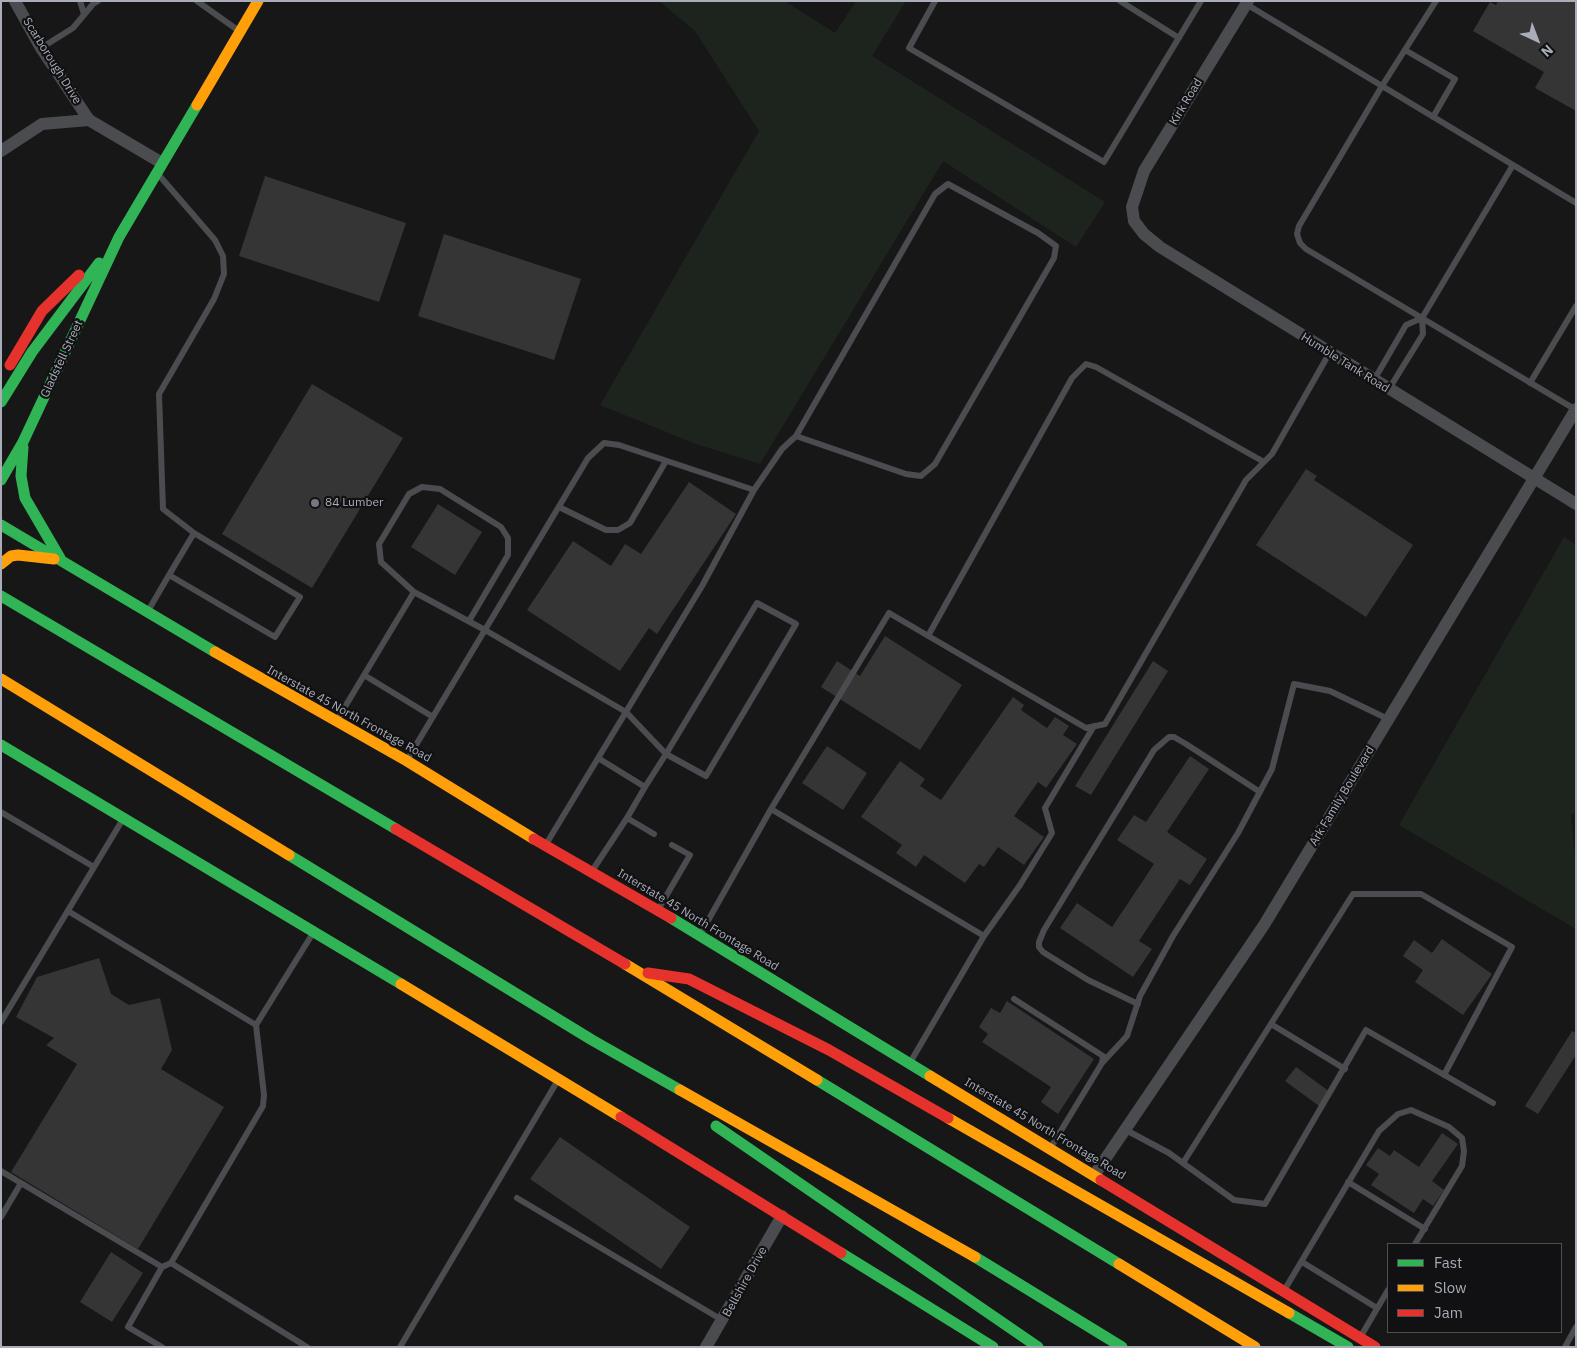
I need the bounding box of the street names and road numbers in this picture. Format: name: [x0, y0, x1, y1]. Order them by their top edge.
street label: Scarborough Drive: [20, 15, 84, 107]
street label: Kirk Road: [1167, 76, 1205, 128]
street label: Gladstell Street: [38, 318, 86, 400]
street label: Humble Tank Road: [1298, 330, 1392, 396]
street label: Interstate 45 North Frontage Road: [264, 663, 434, 765]
street label: Ark Family Boulevard: [1306, 743, 1378, 849]
street label: Interstate 45 North Frontage Road: [615, 866, 781, 974]
street label: Interstate 45 North Frontage Road: [962, 1075, 1128, 1183]
street label: Bellshire Drive: [720, 1244, 770, 1320]

